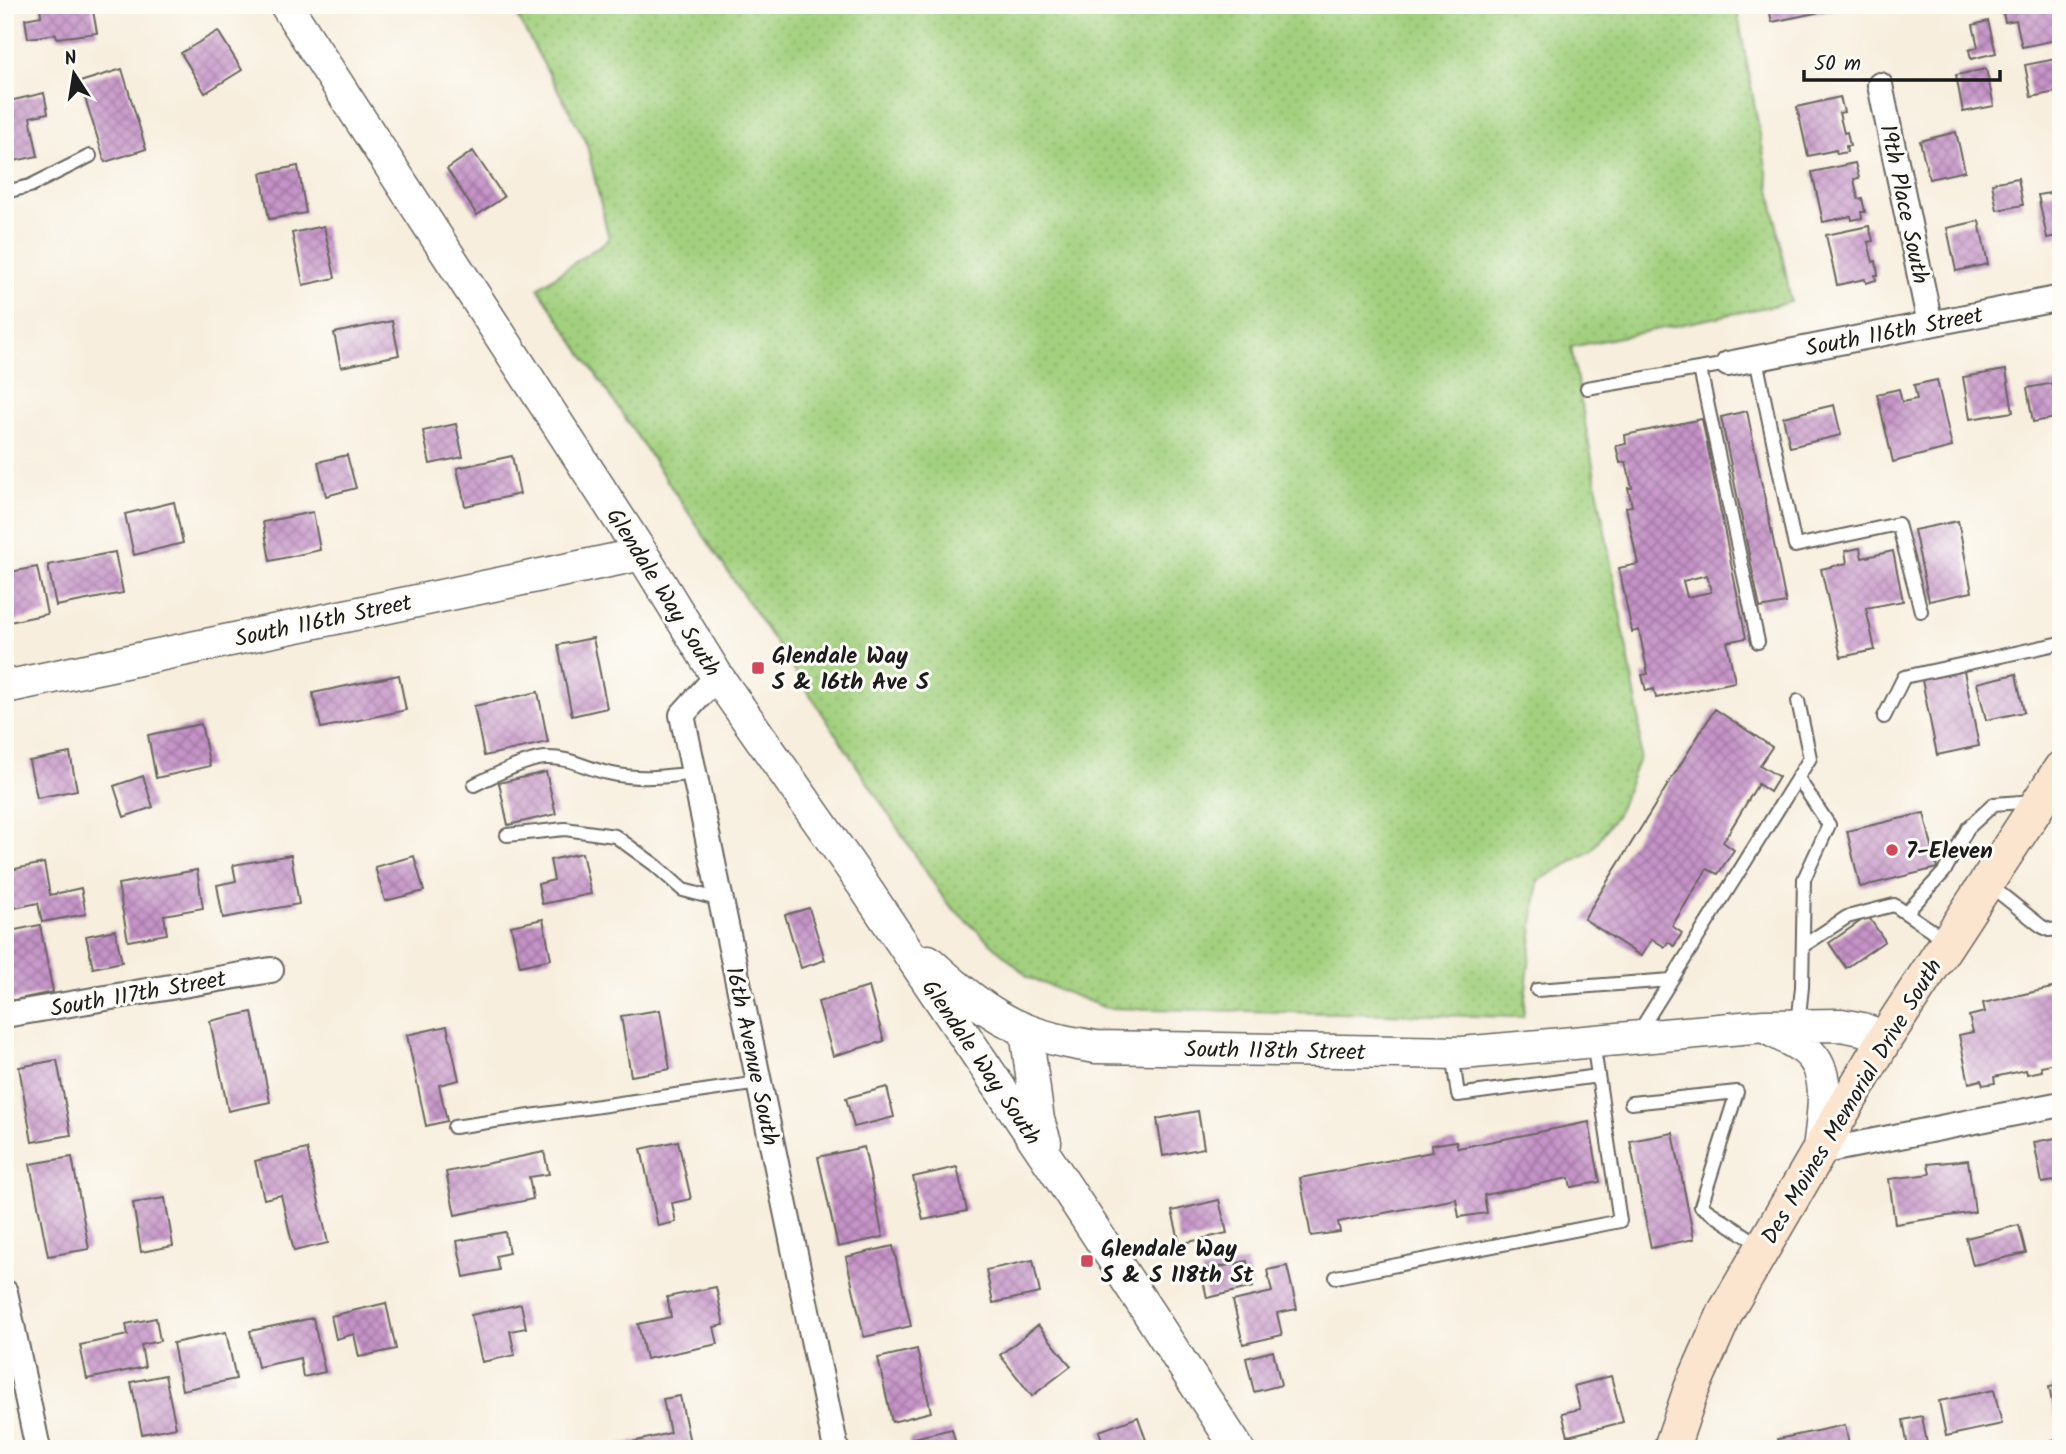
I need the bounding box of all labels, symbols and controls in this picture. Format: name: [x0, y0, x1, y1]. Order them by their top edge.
north arrow: [38, 38, 108, 108]
scale bar: [1804, 38, 2000, 82]
text: N: [62, 43, 80, 75]
text: 50 m: [1814, 48, 1861, 81]
street label: 19th Place South: [1869, 121, 1938, 288]
street label: South 116th Street: [1803, 298, 1987, 368]
street label: Glendale Way South: [596, 501, 729, 685]
street label: South 116th Street: [232, 585, 416, 658]
place label: Glendale Way S & 16th Ave S: [772, 639, 929, 701]
marker: Glendale Way S & 16th Ave S: [750, 660, 766, 676]
place label: 7-Eleven: [1906, 834, 1993, 870]
marker: 7-Eleven: [1884, 842, 1900, 858]
street label: Des Moines Memorial Drive South: [1753, 952, 1953, 1252]
street label: South 117th Street: [48, 962, 230, 1028]
street label: 16th Avenue South: [714, 964, 788, 1149]
street label: Glendale Way South: [911, 973, 1049, 1153]
street label: South 118th Street: [1184, 1032, 1367, 1072]
place label: Glendale Way S & S 118th St: [1101, 1232, 1254, 1294]
marker: Glendale Way S & S 118th St: [1079, 1253, 1095, 1269]

